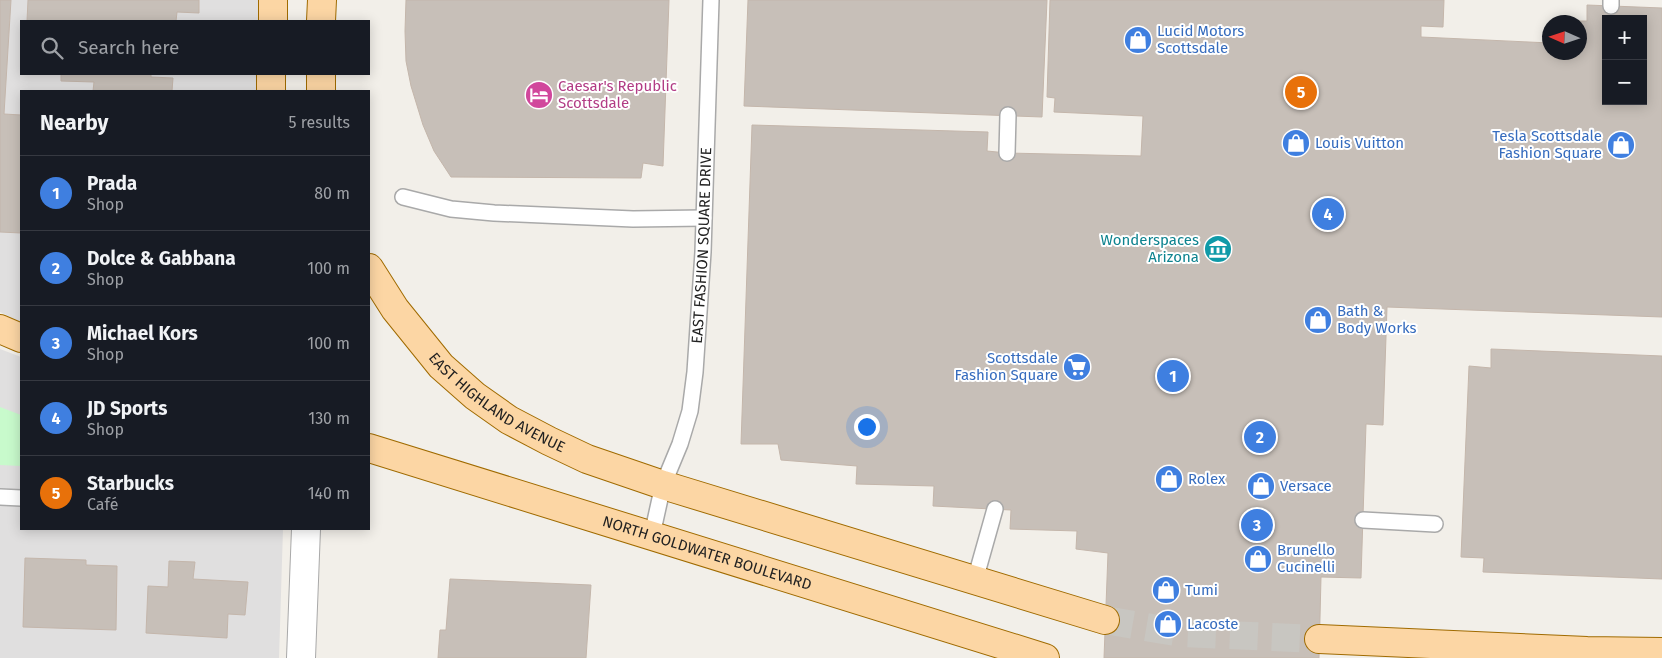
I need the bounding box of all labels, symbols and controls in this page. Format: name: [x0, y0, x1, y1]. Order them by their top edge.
north arrow: [1542, 15, 1587, 60]
map controls: [1602, 15, 1647, 105]
button: +: [1602, 15, 1647, 60]
search box: [20, 20, 370, 75]
place label: Lucid Motors Scottsdale: [1157, 22, 1244, 57]
shop icon: Lucid Motors Scottsdale: [1123, 25, 1153, 55]
icon: search: [38, 34, 66, 62]
text: Search here: [78, 36, 179, 59]
button: −: [1602, 60, 1647, 105]
pin: 5: [1285, 73, 1317, 111]
place label: Caesar's Republic Scottsdale: [558, 77, 677, 112]
hotel icon: Caesar's Republic Scottsdale: [524, 80, 554, 110]
text: Nearby: [40, 110, 108, 136]
text: 5 results: [289, 113, 350, 132]
place label: Tesla Scottsdale Fashion Square: [1492, 127, 1602, 162]
shop icon: Louis Vuitton: [1281, 128, 1311, 158]
shop icon: Tesla Scottsdale Fashion Square: [1606, 130, 1636, 160]
place label: Louis Vuitton: [1315, 134, 1404, 152]
street label: EAST FASHION SQUARE DRIVE: [688, 147, 715, 344]
text: Prada: [87, 172, 137, 195]
text: 1: [52, 184, 60, 203]
text: 80 m: [314, 184, 350, 203]
text: Shop: [87, 195, 124, 214]
pin: 4: [1312, 195, 1344, 233]
place label: Wonderspaces Arizona: [1101, 231, 1199, 266]
museum icon: Wonderspaces Arizona: [1203, 234, 1233, 264]
text: Dolce & Gabbana: [87, 247, 236, 270]
text: 2: [52, 259, 60, 278]
text: 100 m: [307, 259, 350, 278]
text: Shop: [87, 270, 124, 289]
place label: Bath & Body Works: [1337, 302, 1417, 337]
shop icon: Bath & Body Works: [1303, 305, 1333, 335]
text: Michael Kors: [87, 322, 198, 345]
text: 3: [52, 334, 60, 353]
text: 100 m: [307, 334, 350, 353]
text: Shop: [87, 345, 124, 364]
street label: EAST HIGHLAND AVENUE: [425, 349, 568, 456]
place label: Scottsdale Fashion Square: [954, 349, 1058, 384]
supermarket icon: Scottsdale Fashion Square: [1062, 352, 1092, 382]
pin: 1: [1157, 357, 1189, 395]
text: JD Sports: [87, 397, 167, 420]
text: 4: [51, 409, 61, 428]
text: 130 m: [308, 409, 350, 428]
your location: [854, 414, 880, 440]
pin: 2: [1244, 418, 1276, 456]
text: Shop: [87, 420, 124, 439]
shop icon: Rolex: [1154, 464, 1184, 494]
place label: Rolex: [1188, 470, 1226, 488]
shop icon: Versace: [1246, 471, 1276, 501]
text: Starbucks: [87, 472, 174, 495]
place label: Versace: [1280, 477, 1332, 495]
text: 5: [52, 484, 60, 503]
text: 140 m: [308, 484, 350, 503]
text: Café: [87, 495, 118, 514]
pin: 3: [1241, 506, 1273, 544]
street label: NORTH GOLDWATER BOULEVARD: [600, 512, 814, 594]
place label: Brunello Cucinelli: [1277, 541, 1335, 576]
shop icon: Brunello Cucinelli: [1243, 544, 1273, 574]
shop icon: Tumi: [1151, 575, 1181, 605]
place label: Tumi: [1185, 581, 1218, 599]
shop icon: Lacoste: [1153, 609, 1183, 639]
place label: Lacoste: [1187, 615, 1238, 633]

